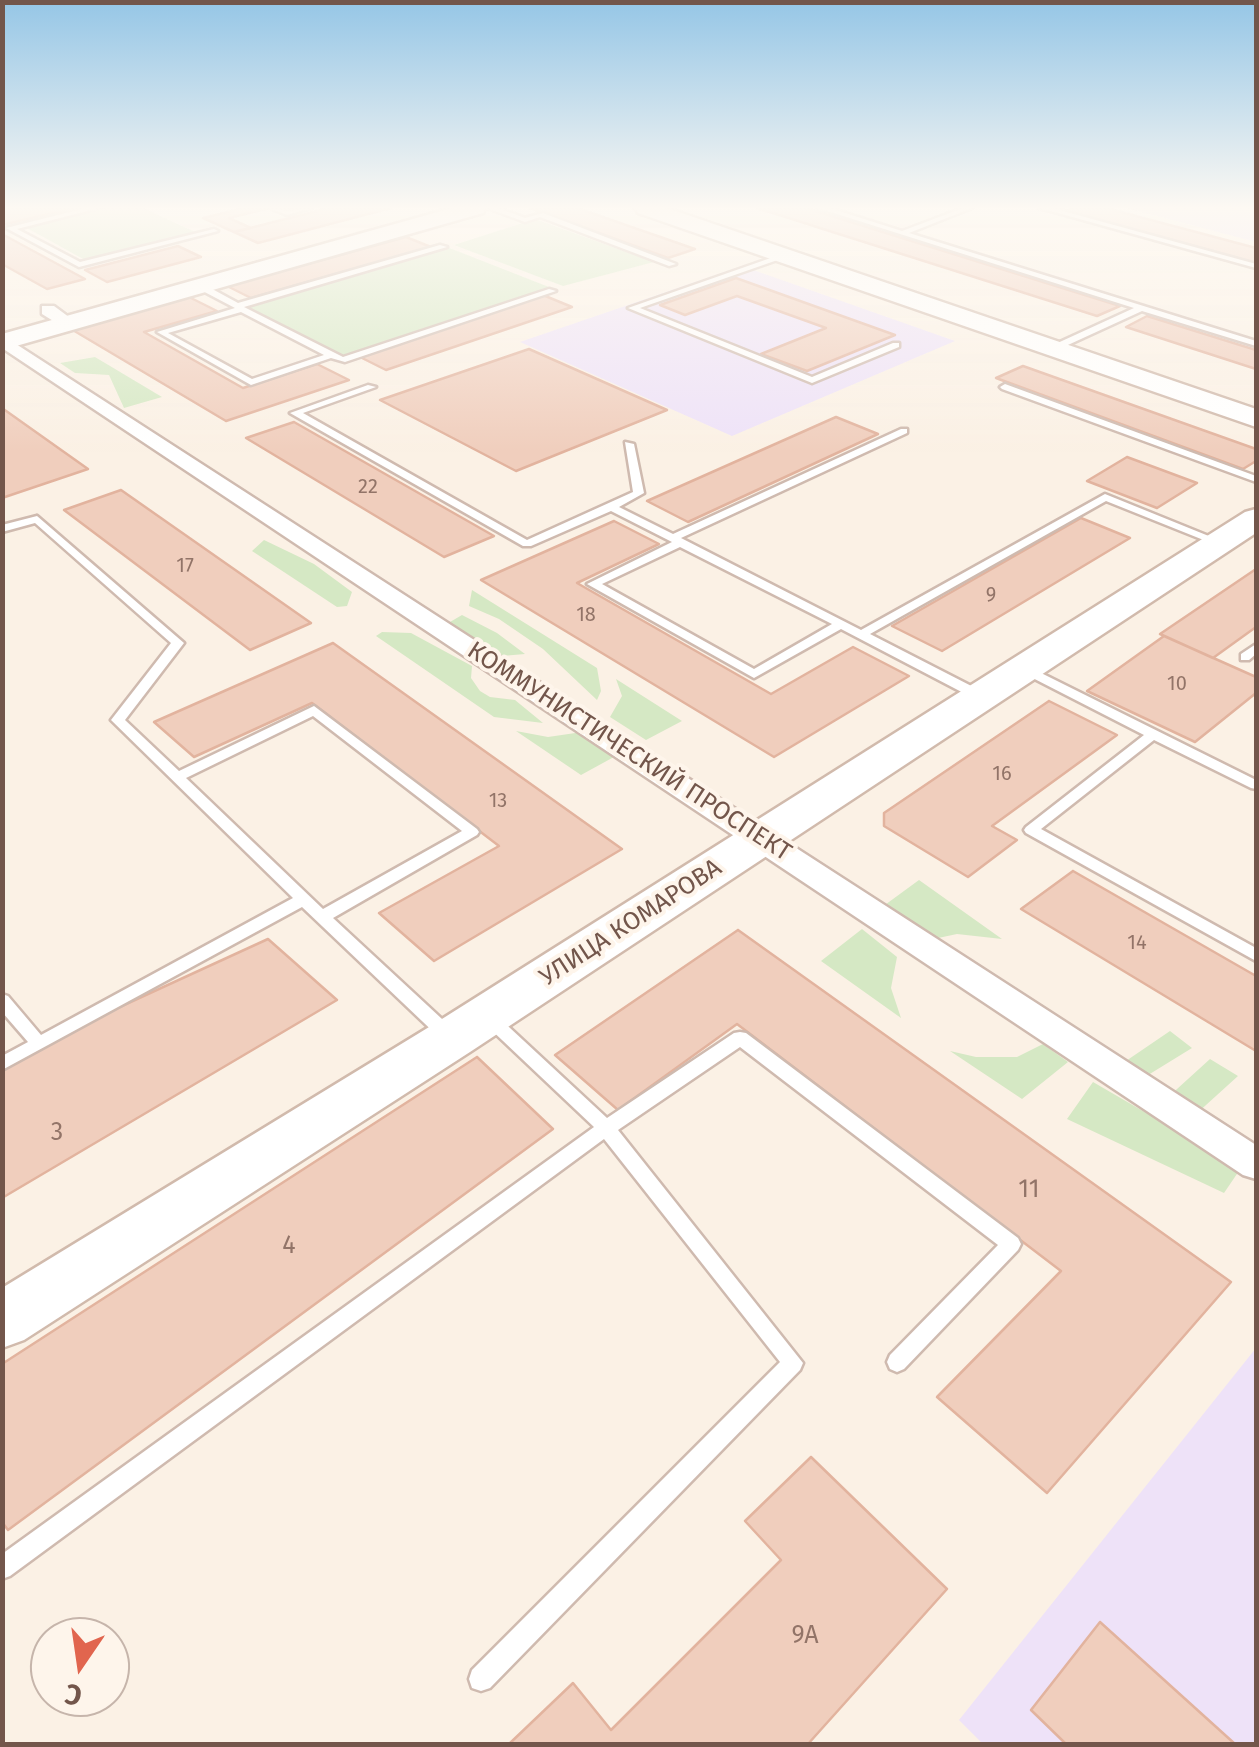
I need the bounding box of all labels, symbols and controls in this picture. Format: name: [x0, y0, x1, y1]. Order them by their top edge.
house number: 22: [358, 475, 378, 499]
house number: 17: [176, 554, 194, 578]
house number: 9: [986, 583, 996, 607]
house number: 18: [576, 603, 596, 627]
street label: КОММУНИСТИЧЕСКИЙ ПРОСПЕКТ: [461, 636, 797, 868]
house number: 10: [1167, 672, 1187, 696]
house number: 16: [992, 762, 1012, 786]
house number: 13: [489, 789, 507, 813]
street label: УЛИЦА КОМАРОВА: [535, 853, 727, 993]
house number: 14: [1127, 931, 1147, 955]
house number: 3: [51, 1118, 63, 1148]
house number: 11: [1018, 1175, 1040, 1205]
house number: 4: [282, 1231, 296, 1261]
north arrow: [30, 1617, 130, 1717]
house number: 9А: [791, 1621, 819, 1651]
text: С: [62, 1677, 85, 1713]

